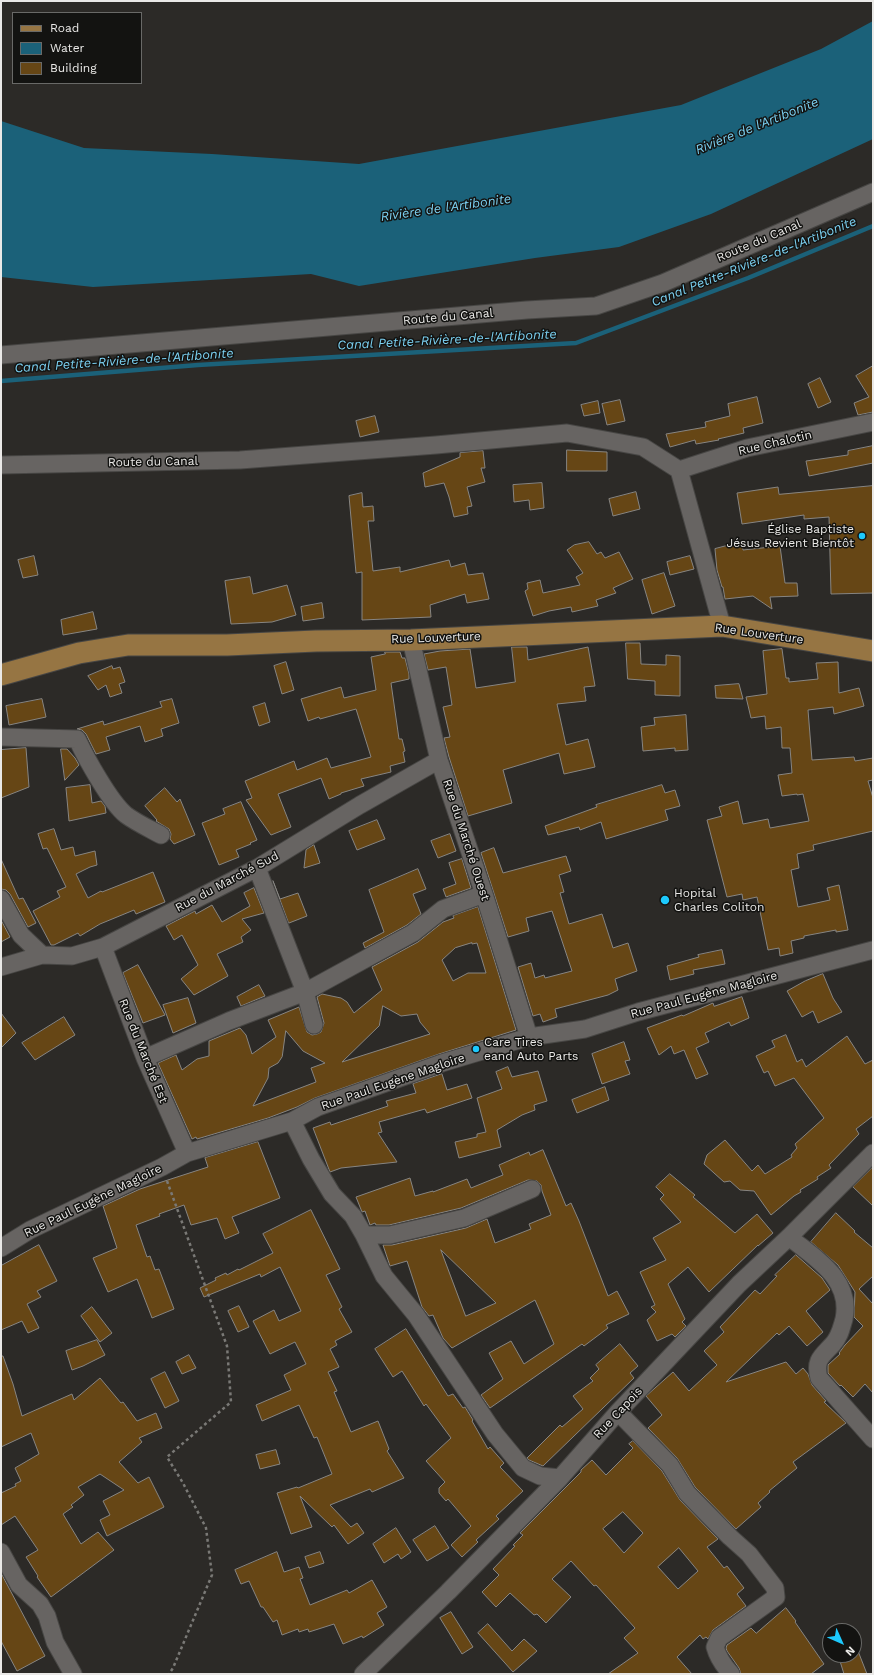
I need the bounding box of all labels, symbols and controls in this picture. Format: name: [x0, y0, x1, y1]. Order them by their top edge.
legend: [12, 12, 142, 84]
text: Road: [50, 21, 79, 35]
text: Water: [50, 41, 84, 55]
text: Building: [50, 61, 97, 75]
water label: Rivière de l'Artibonite: [693, 94, 821, 158]
water label: Rivière de l'Artibonite: [380, 191, 512, 225]
water label: Canal Petite-Rivière-de-l'Artibonite: [649, 214, 859, 310]
street label: Route du Canal: [715, 217, 803, 265]
street label: Route du Canal: [402, 306, 494, 328]
water label: Canal Petite-Rivière-de-l'Artibonite: [337, 326, 557, 354]
water label: Canal Petite-Rivière-de-l'Artibonite: [14, 346, 234, 376]
street label: Rue Chalotin: [737, 428, 813, 458]
street label: Route du Canal: [108, 454, 198, 470]
place label: Église Baptiste Jésus Revient Bientôt: [726, 522, 854, 550]
marker: Église Baptiste Jésus Revient Bientôt: [857, 531, 867, 541]
street label: Rue Louverture: [714, 621, 804, 647]
street label: Rue Louverture: [391, 629, 481, 647]
street label: Rue du Marché Ouest: [440, 777, 492, 903]
street label: Rue du Marché Sud: [173, 849, 281, 915]
place label: Hopital Charles Coliton: [674, 886, 764, 914]
marker: Hopital Charles Coliton: [659, 894, 671, 906]
street label: Rue Paul Eugène Magloire: [629, 968, 779, 1022]
street label: Rue du Marché Est: [116, 997, 170, 1105]
place label: Care Tires eand Auto Parts: [484, 1035, 578, 1063]
marker: Care Tires eand Auto Parts: [471, 1044, 481, 1054]
street label: Rue Paul Eugène Magloire: [319, 1051, 467, 1113]
street label: Rue Paul Eugène Magloire: [22, 1161, 164, 1241]
street label: Rue Capois: [590, 1384, 646, 1442]
north arrow: [822, 1623, 862, 1663]
text: N: [843, 1644, 858, 1659]

